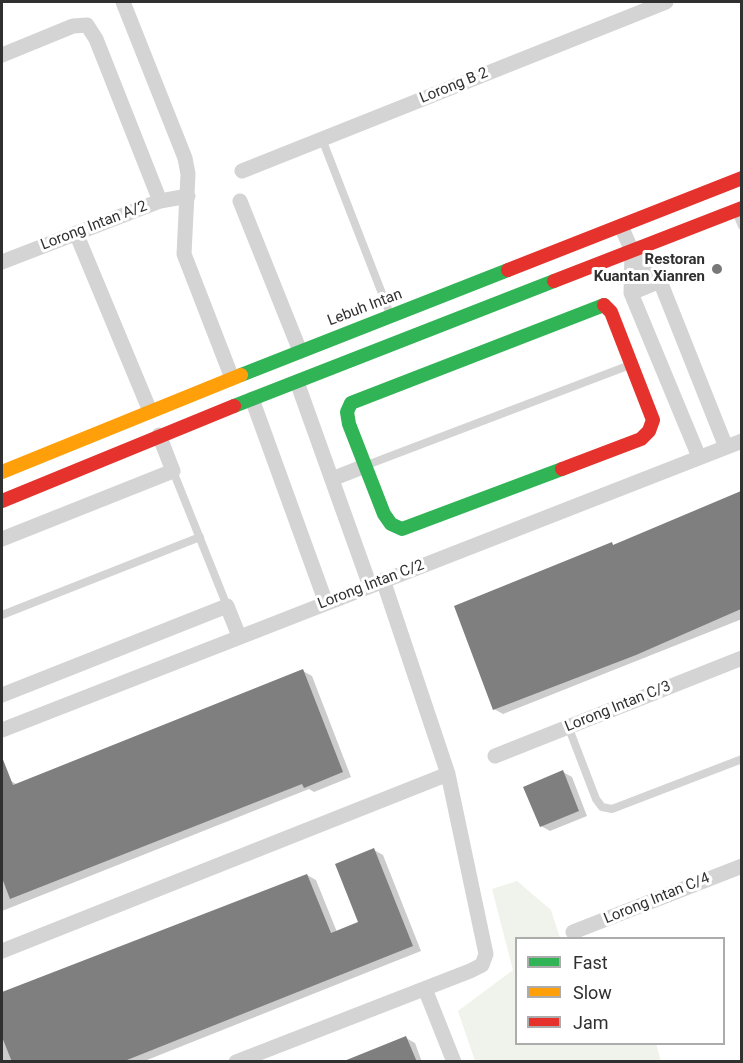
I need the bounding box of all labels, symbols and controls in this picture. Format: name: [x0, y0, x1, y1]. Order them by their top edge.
street label: Lorong B 2: [417, 64, 491, 108]
street label: Lorong Intan A/2: [38, 197, 150, 255]
place label: Restoran Kuantan Xianren: [594, 251, 705, 286]
marker: Restoran Kuantan Xianren: [710, 262, 724, 276]
street label: Lebuh Intan: [325, 286, 405, 330]
street label: Lorong Intan C/2: [315, 556, 427, 614]
street label: Lorong Intan C/3: [563, 678, 673, 736]
street label: Lorong Intan C/4: [602, 870, 712, 928]
legend: [515, 937, 725, 1045]
text: Fast: [573, 952, 608, 973]
text: Slow: [573, 982, 612, 1003]
text: Jam: [573, 1012, 609, 1033]

